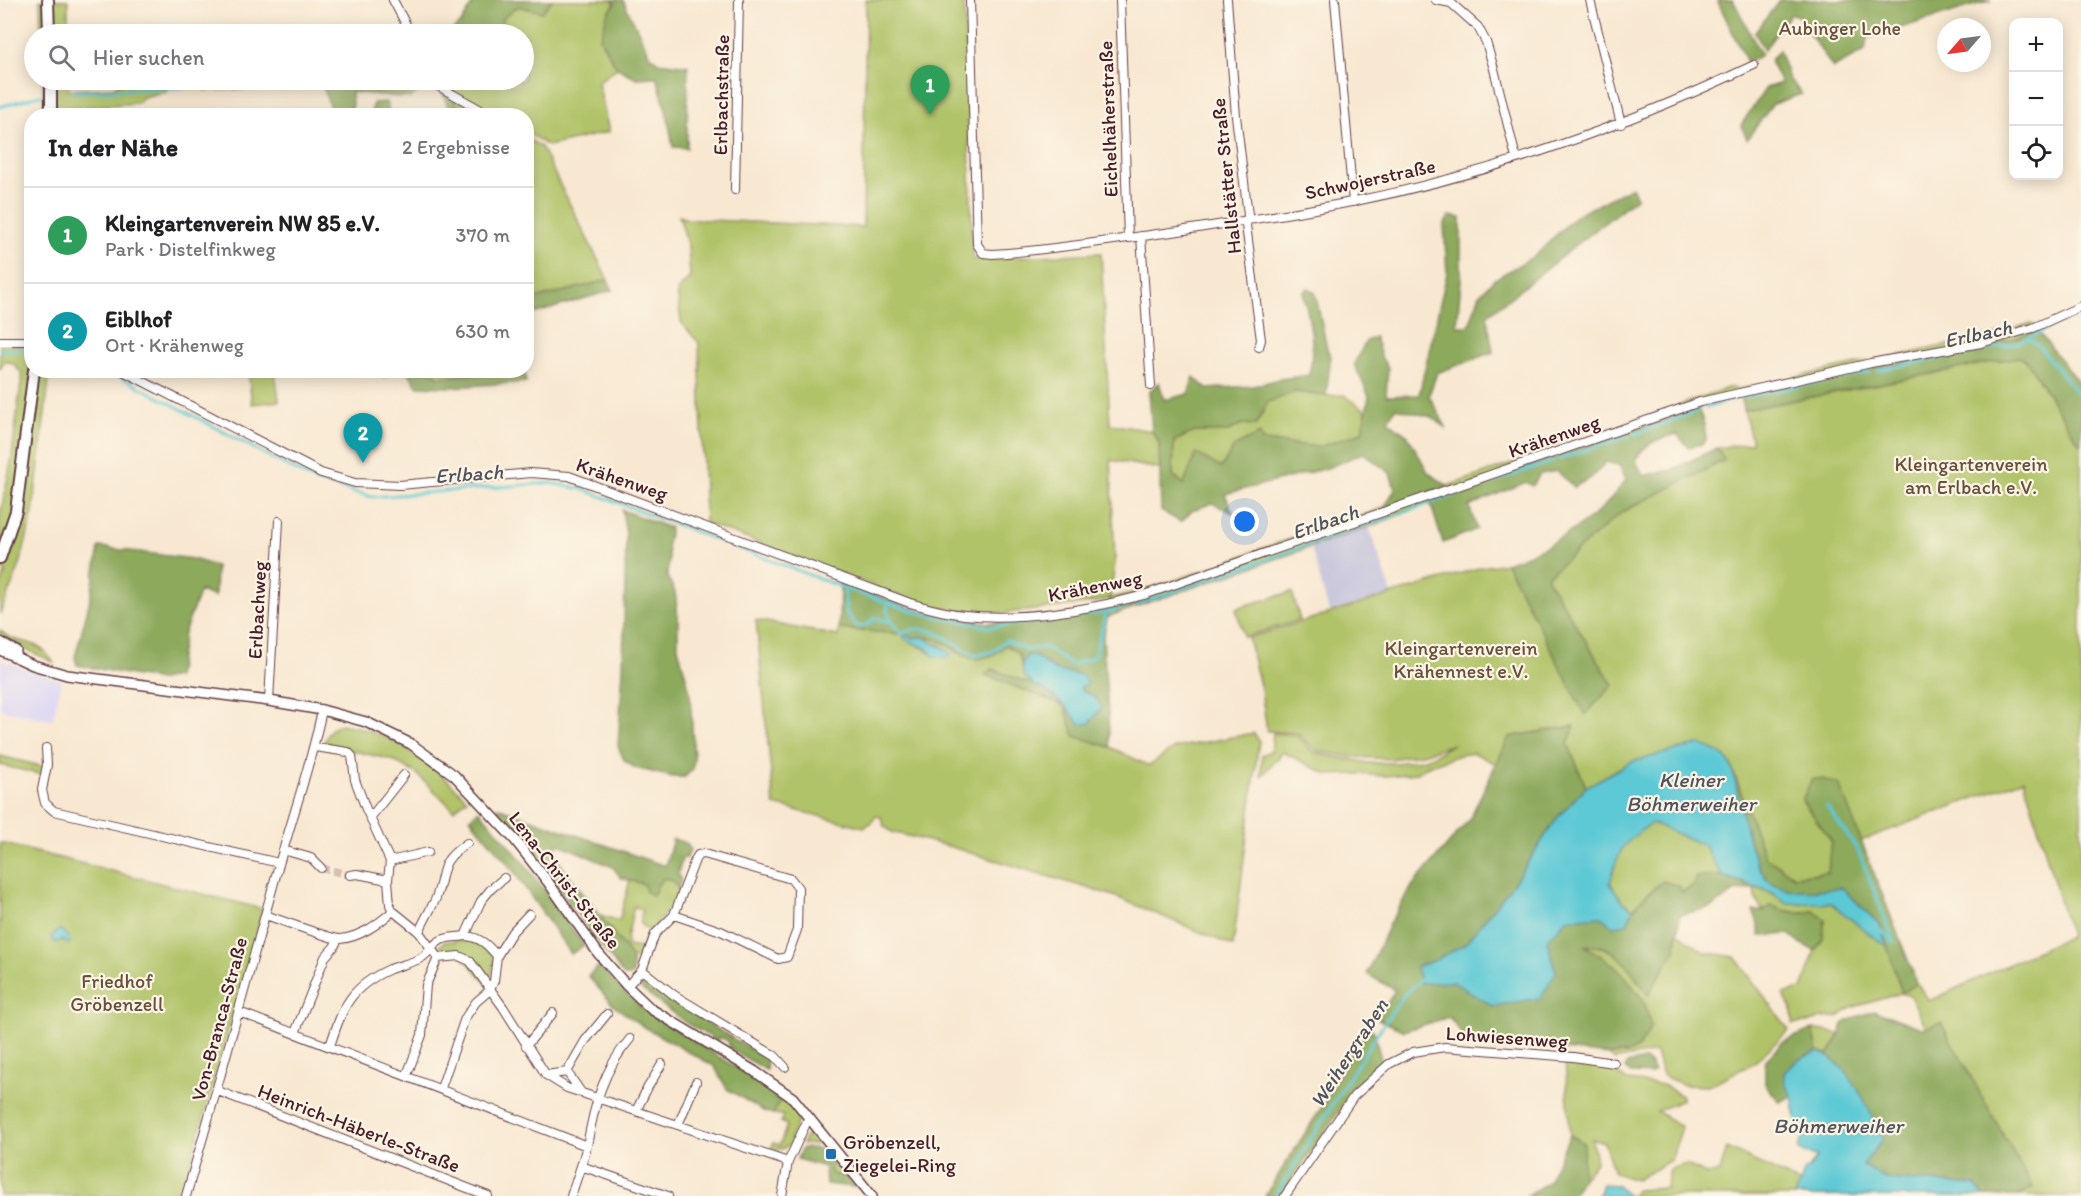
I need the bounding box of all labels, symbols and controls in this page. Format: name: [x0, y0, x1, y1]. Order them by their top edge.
park label: Aubinger Lohe: [1779, 16, 1901, 40]
north arrow: [1937, 18, 1991, 72]
map controls: [2009, 18, 2063, 180]
button: +: [2009, 18, 2063, 72]
search box: [24, 24, 534, 90]
street label: Erlbachstraße: [708, 34, 734, 156]
street label: Eichelhäherstraße: [1093, 40, 1123, 198]
icon: search: [45, 41, 78, 74]
text: Hier suchen: [93, 44, 204, 71]
pin: 1: [910, 66, 950, 115]
button: −: [2009, 72, 2063, 126]
street label: Hallstätter Straße: [1206, 97, 1246, 255]
button: locate: [2009, 126, 2063, 180]
text: In der Nähe: [48, 131, 178, 163]
text: 2 Ergebnisse: [402, 135, 510, 159]
street label: Schwojerstraße: [1302, 153, 1438, 205]
text: Kleingartenverein NW 85 e.V.: [105, 210, 380, 237]
text: 1: [63, 223, 72, 247]
text: 370 m: [456, 223, 510, 247]
text: Park · Distelfinkweg: [105, 237, 276, 261]
text: Eiblhof: [105, 306, 172, 333]
water label: Erlbach: [1942, 314, 2014, 353]
text: 2: [62, 319, 73, 343]
text: 630 m: [455, 319, 510, 343]
text: Ort · Krähenweg: [105, 333, 244, 357]
street label: Krähenweg: [1505, 409, 1604, 463]
pin: 2: [344, 414, 382, 463]
street label: Krähenweg: [573, 452, 672, 506]
park label: Kleingartenverein am Erlbach e.V.: [1894, 452, 2048, 499]
water label: Erlbach: [434, 459, 504, 488]
water label: Erlbach: [1288, 499, 1361, 544]
your location: [1230, 507, 1259, 536]
street label: Erlbachweg: [242, 560, 272, 660]
street label: Krähenweg: [1046, 565, 1145, 607]
park label: Kleingartenverein Krähennest e.V.: [1384, 636, 1538, 683]
water label: Kleiner Böhmerweiher: [1626, 767, 1758, 816]
street label: Lena-Christ-Straße: [504, 806, 626, 954]
street label: Von-Branca-Straße: [186, 935, 252, 1103]
park label: Friedhof Gröbenzell: [70, 969, 164, 1016]
water label: Weihergraben: [1304, 993, 1394, 1112]
street label: Lohwiesenweg: [1445, 1021, 1570, 1053]
street label: Heinrich-Häberle-Straße: [254, 1078, 464, 1178]
water label: Böhmerweiher: [1773, 1113, 1905, 1138]
place label: Gröbenzell, Ziegelei-Ring: [843, 1130, 957, 1177]
marker: Gröbenzell, Ziegelei-Ring: [824, 1147, 838, 1161]

